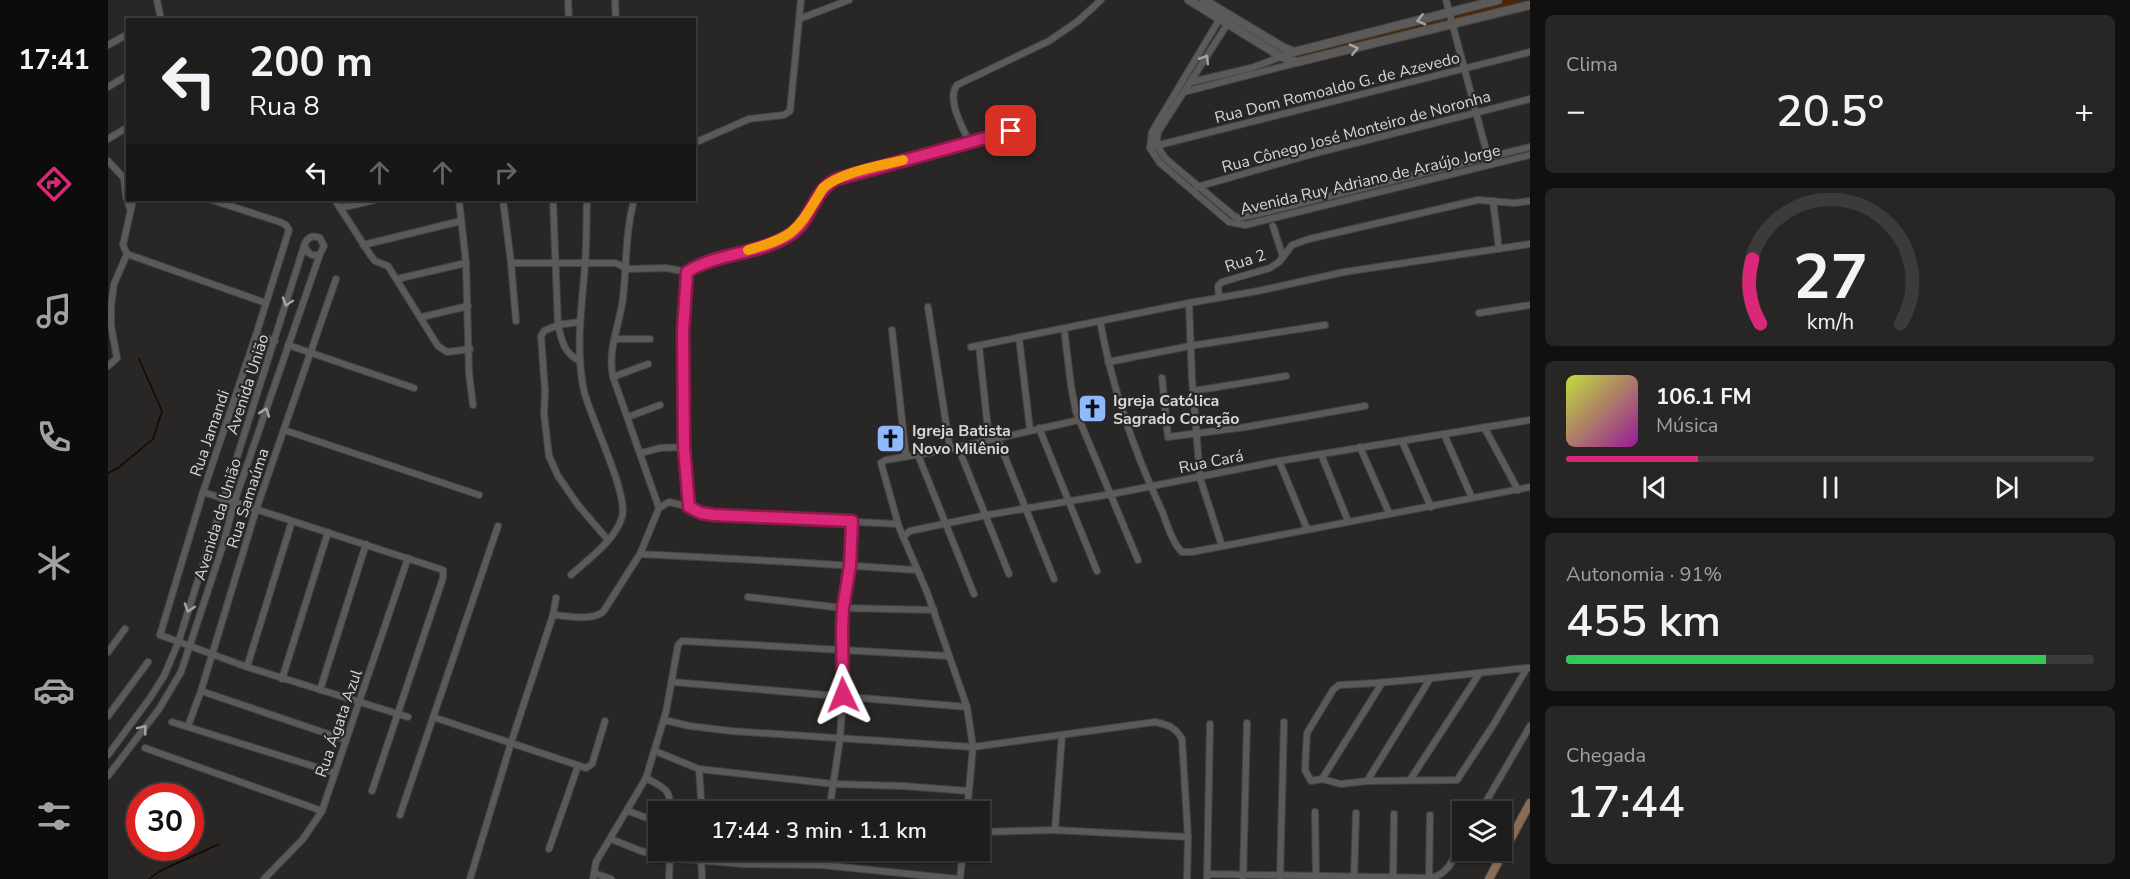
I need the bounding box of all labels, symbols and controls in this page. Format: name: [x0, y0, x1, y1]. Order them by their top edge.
one-way arrow: [1417, 12, 1427, 25]
text: 200 m: [249, 34, 373, 91]
text: 17:41: [18, 42, 90, 79]
icon: left: [150, 42, 228, 120]
one-way arrow: [1349, 43, 1359, 56]
street label: Rua Dom Romoaldo G. de Azevedo: [1212, 47, 1462, 129]
text: Clima: [1566, 51, 1618, 78]
one-way arrow: [1197, 55, 1209, 65]
text: 20.5°: [1776, 81, 1884, 142]
street label: Rua Cônego José Monteiro de Noronha: [1219, 85, 1493, 179]
text: Rua 8: [249, 88, 320, 125]
text: −: [1566, 89, 1586, 134]
text: +: [2074, 89, 2094, 134]
pin: [985, 105, 1036, 156]
icon: arrive: [994, 114, 1027, 147]
street label: Avenida Ruy Adriano de Araújo Jorge: [1238, 139, 1503, 221]
icon: left: [300, 156, 333, 189]
icon: ahead: [363, 156, 396, 189]
icon: ahead: [426, 156, 459, 189]
icon: right: [489, 156, 522, 189]
icon: directions: [33, 163, 75, 205]
text: 27: [1793, 235, 1867, 320]
street label: Rua 2: [1222, 244, 1269, 278]
icon: music: [33, 290, 75, 332]
one-way arrow: [282, 296, 294, 307]
text: km/h: [1806, 307, 1854, 337]
street label: Avenida União: [221, 331, 275, 437]
text: 106.1 FM: [1656, 382, 1752, 412]
street label: Rua Jamandi: [185, 387, 235, 480]
place label: Igreja Católica Sagrado Coração: [1113, 390, 1240, 430]
church icon: Igreja Católica Sagrado Coração: [1076, 393, 1108, 425]
one-way arrow: [258, 407, 271, 418]
text: Música: [1656, 412, 1718, 439]
icon: phone: [33, 416, 75, 458]
place label: Igreja Batista Novo Milênio: [912, 420, 1011, 460]
church icon: Igreja Batista Novo Milênio: [875, 423, 907, 455]
street label: Rua Samaúma: [221, 445, 274, 551]
street label: Rua Cará: [1177, 445, 1245, 479]
street label: Avenida da União: [189, 456, 247, 583]
icon: previous: [1638, 471, 1671, 504]
icon: pause: [1814, 471, 1847, 504]
icon: next: [1990, 471, 2023, 504]
icon: climate: [33, 542, 75, 584]
text: Autonomia · 91%: [1566, 561, 1722, 588]
text: 455 km: [1566, 591, 1721, 652]
one-way arrow: [184, 602, 196, 613]
position arrow: [811, 663, 875, 727]
street label: Rua Ágata Azul: [310, 666, 368, 780]
icon: car: [33, 669, 75, 711]
one-way arrow: [136, 725, 147, 736]
text: Chegada: [1566, 742, 1646, 769]
text: 17:44: [1566, 772, 1685, 833]
speed limit sign: 30: [126, 783, 204, 861]
icon: filters: [33, 795, 75, 837]
map controls: [1452, 801, 1512, 861]
button: layers: [1452, 801, 1512, 861]
text: 17:44 · 3 min · 1.1 km: [711, 816, 927, 846]

